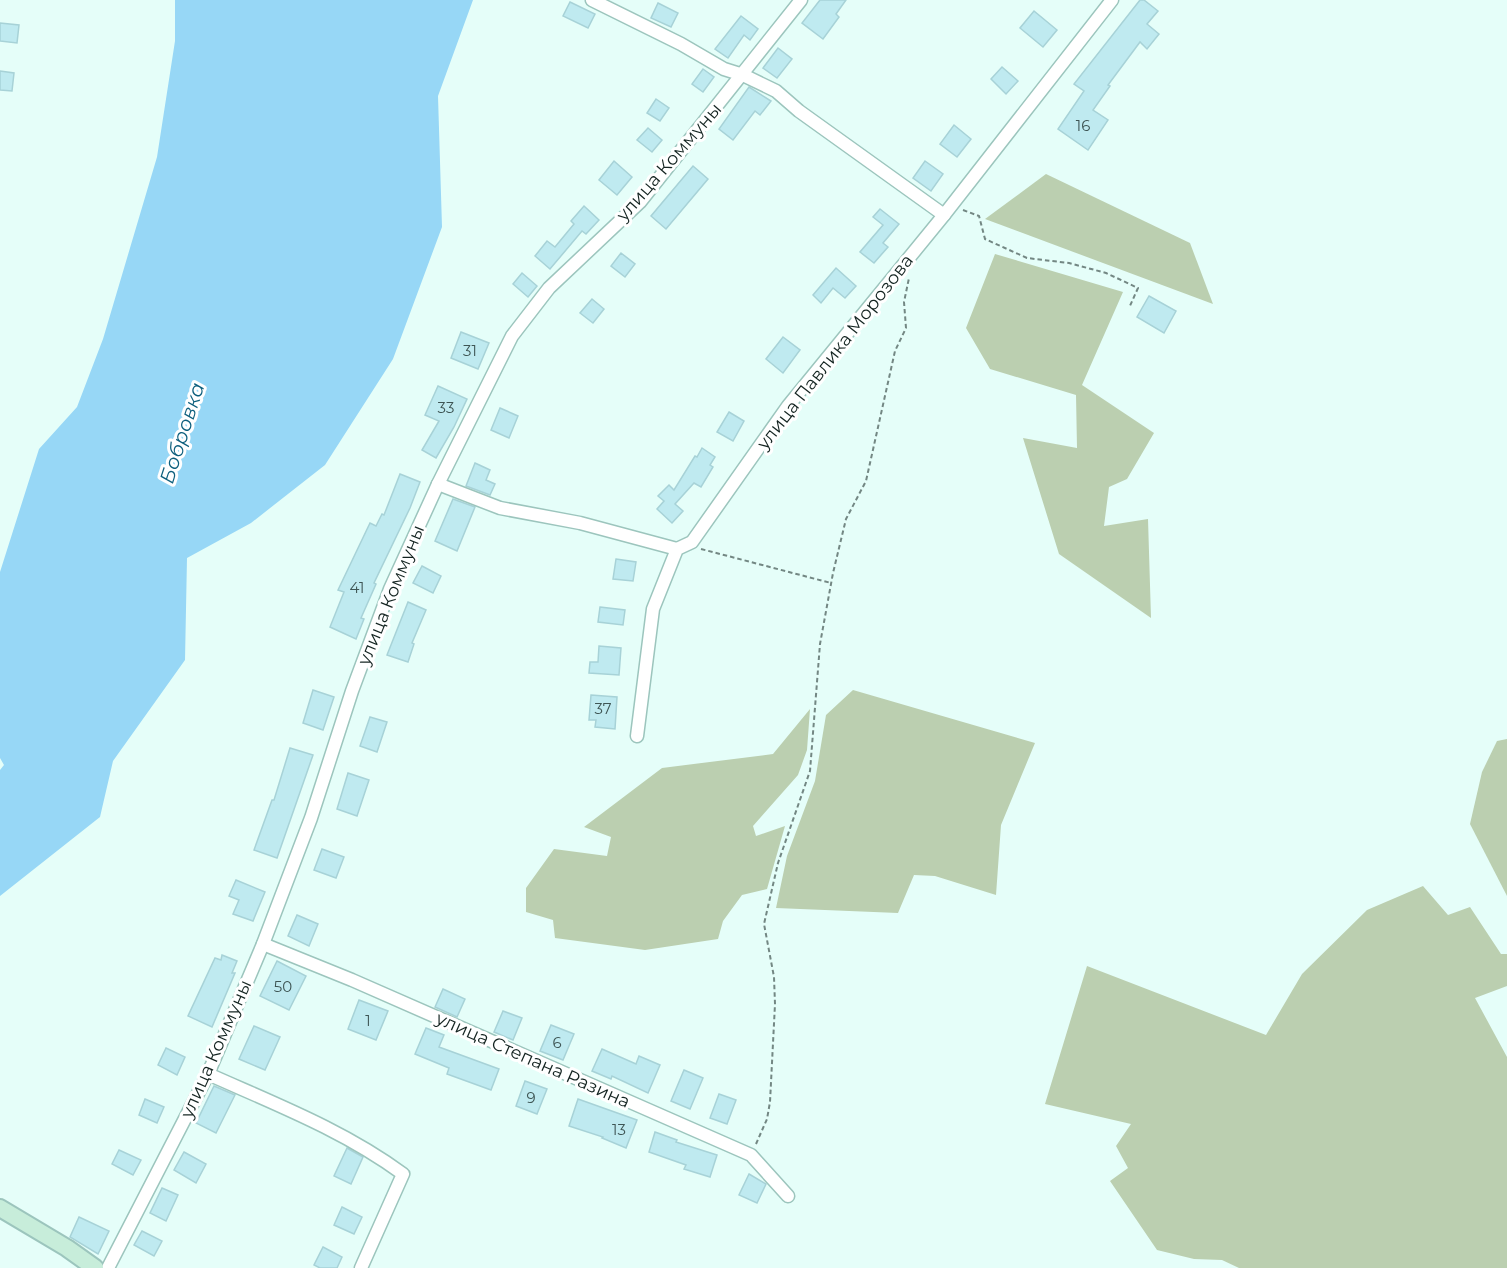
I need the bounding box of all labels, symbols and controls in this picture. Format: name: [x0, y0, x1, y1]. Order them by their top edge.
street label: улица Коммуны: [611, 98, 726, 226]
house number: 16: [1076, 116, 1090, 135]
street label: улица Павлика Морозова: [751, 250, 918, 455]
house number: 31: [463, 341, 477, 360]
water label: Бобровка: [154, 380, 210, 486]
house number: 33: [438, 398, 454, 417]
street label: улица Коммуны: [352, 522, 429, 669]
house number: 41: [350, 578, 364, 597]
house number: 37: [594, 699, 612, 718]
street label: улица Коммуны: [175, 976, 256, 1123]
house number: 50: [274, 977, 292, 996]
street label: улица Степана Разина: [432, 1007, 634, 1113]
house number: 1: [365, 1011, 371, 1030]
house number: 6: [552, 1033, 562, 1052]
house number: 9: [526, 1088, 536, 1107]
house number: 13: [612, 1120, 626, 1139]

